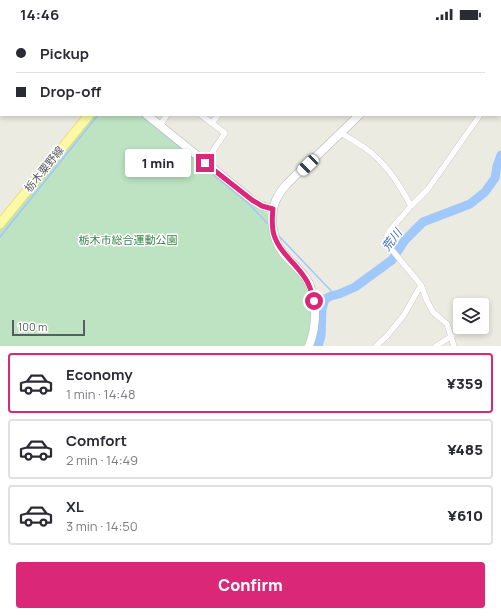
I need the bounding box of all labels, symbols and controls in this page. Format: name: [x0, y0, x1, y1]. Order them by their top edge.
text: 14:46: [20, 4, 59, 25]
text: Pickup: [40, 43, 89, 64]
text: Drop-off: [40, 81, 101, 102]
street label: 栃木粟野線: [20, 143, 67, 195]
callout: 1 min: [125, 149, 191, 177]
car: [295, 152, 321, 178]
text: 1 min: [142, 154, 174, 172]
route end: [196, 154, 214, 172]
water label: 荒川: [378, 223, 407, 254]
park label: 栃木市総合運動公園: [79, 232, 178, 247]
route start: [305, 292, 323, 310]
map controls: [453, 298, 489, 334]
button: layers: [453, 298, 489, 334]
scale bar: [12, 318, 85, 337]
text: 100 m: [18, 319, 47, 334]
text: Economy: [66, 364, 133, 385]
icon: car: [18, 365, 54, 401]
text: ¥359: [447, 373, 483, 394]
text: 1 min · 14:48: [66, 385, 135, 403]
text: Comfort: [66, 430, 127, 451]
icon: car: [18, 431, 54, 467]
text: ¥485: [447, 439, 483, 460]
text: 2 min · 14:49: [66, 451, 138, 469]
text: XL: [66, 496, 84, 517]
icon: car: [18, 497, 54, 533]
text: ¥610: [448, 505, 483, 526]
text: 3 min · 14:50: [66, 517, 138, 535]
button: Confirm: [16, 562, 485, 608]

